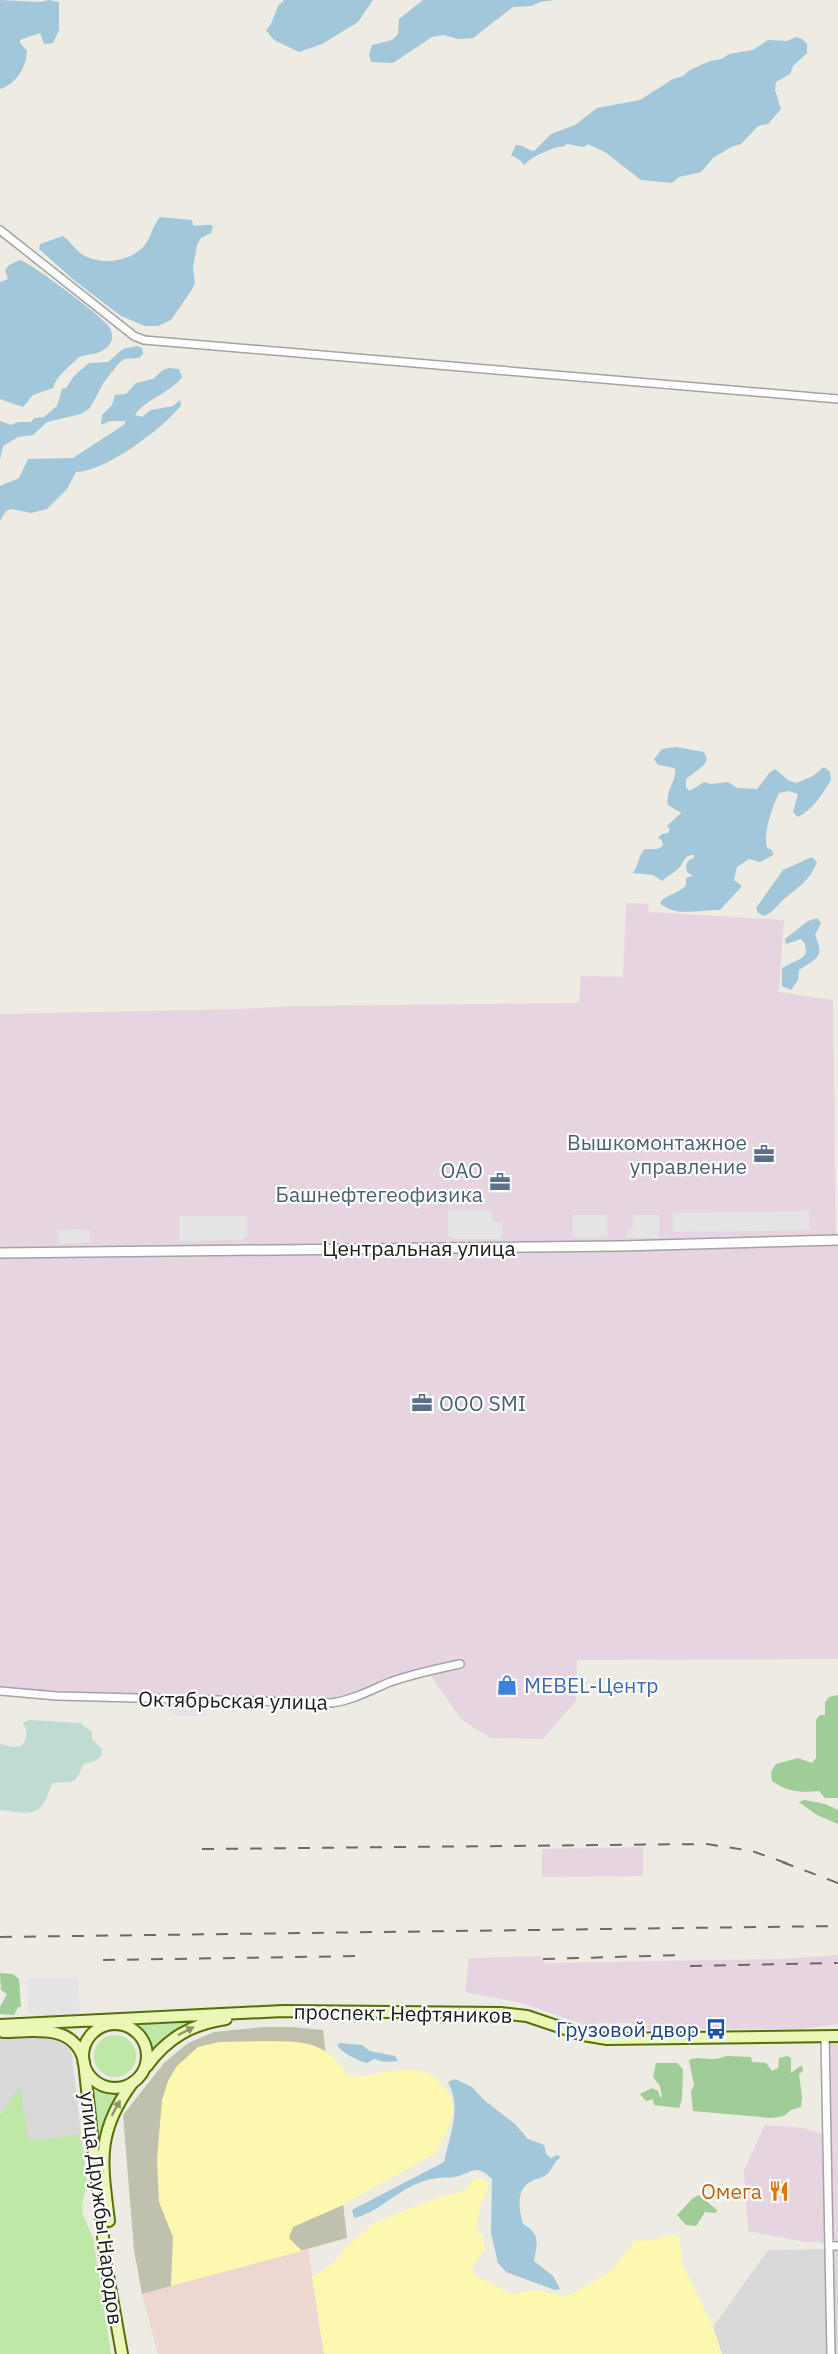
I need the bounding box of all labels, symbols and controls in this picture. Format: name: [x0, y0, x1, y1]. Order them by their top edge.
place label: Вышкомонтажное управление: [567, 1128, 747, 1180]
office icon: Вышкомонтажное управление: [752, 1142, 776, 1166]
place label: ОАО Башнефтегеофизика: [276, 1156, 483, 1208]
office icon: ОАО Башнефтегеофизика: [488, 1170, 512, 1194]
street label: Центральная улица: [322, 1234, 516, 1262]
place label: OOO SMI: [439, 1389, 526, 1417]
office icon: OOO SMI: [410, 1391, 434, 1415]
place label: MEBEL-Центр: [524, 1671, 659, 1699]
shop icon: MEBEL-Центр: [495, 1673, 519, 1697]
street label: Октябрьская улица: [138, 1684, 328, 1716]
street label: проспект Нефтяников: [293, 1997, 513, 2029]
place label: Грузовой двор: [556, 2015, 699, 2043]
bus stop icon: Грузовой двор: [704, 2017, 728, 2041]
one-way arrow: [178, 2026, 195, 2036]
street label: улица Дружбы Народов: [74, 2090, 130, 2326]
one-way arrow: [111, 2099, 121, 2116]
place label: Омега: [701, 2177, 762, 2205]
restaurant icon: Омега: [767, 2179, 791, 2203]

